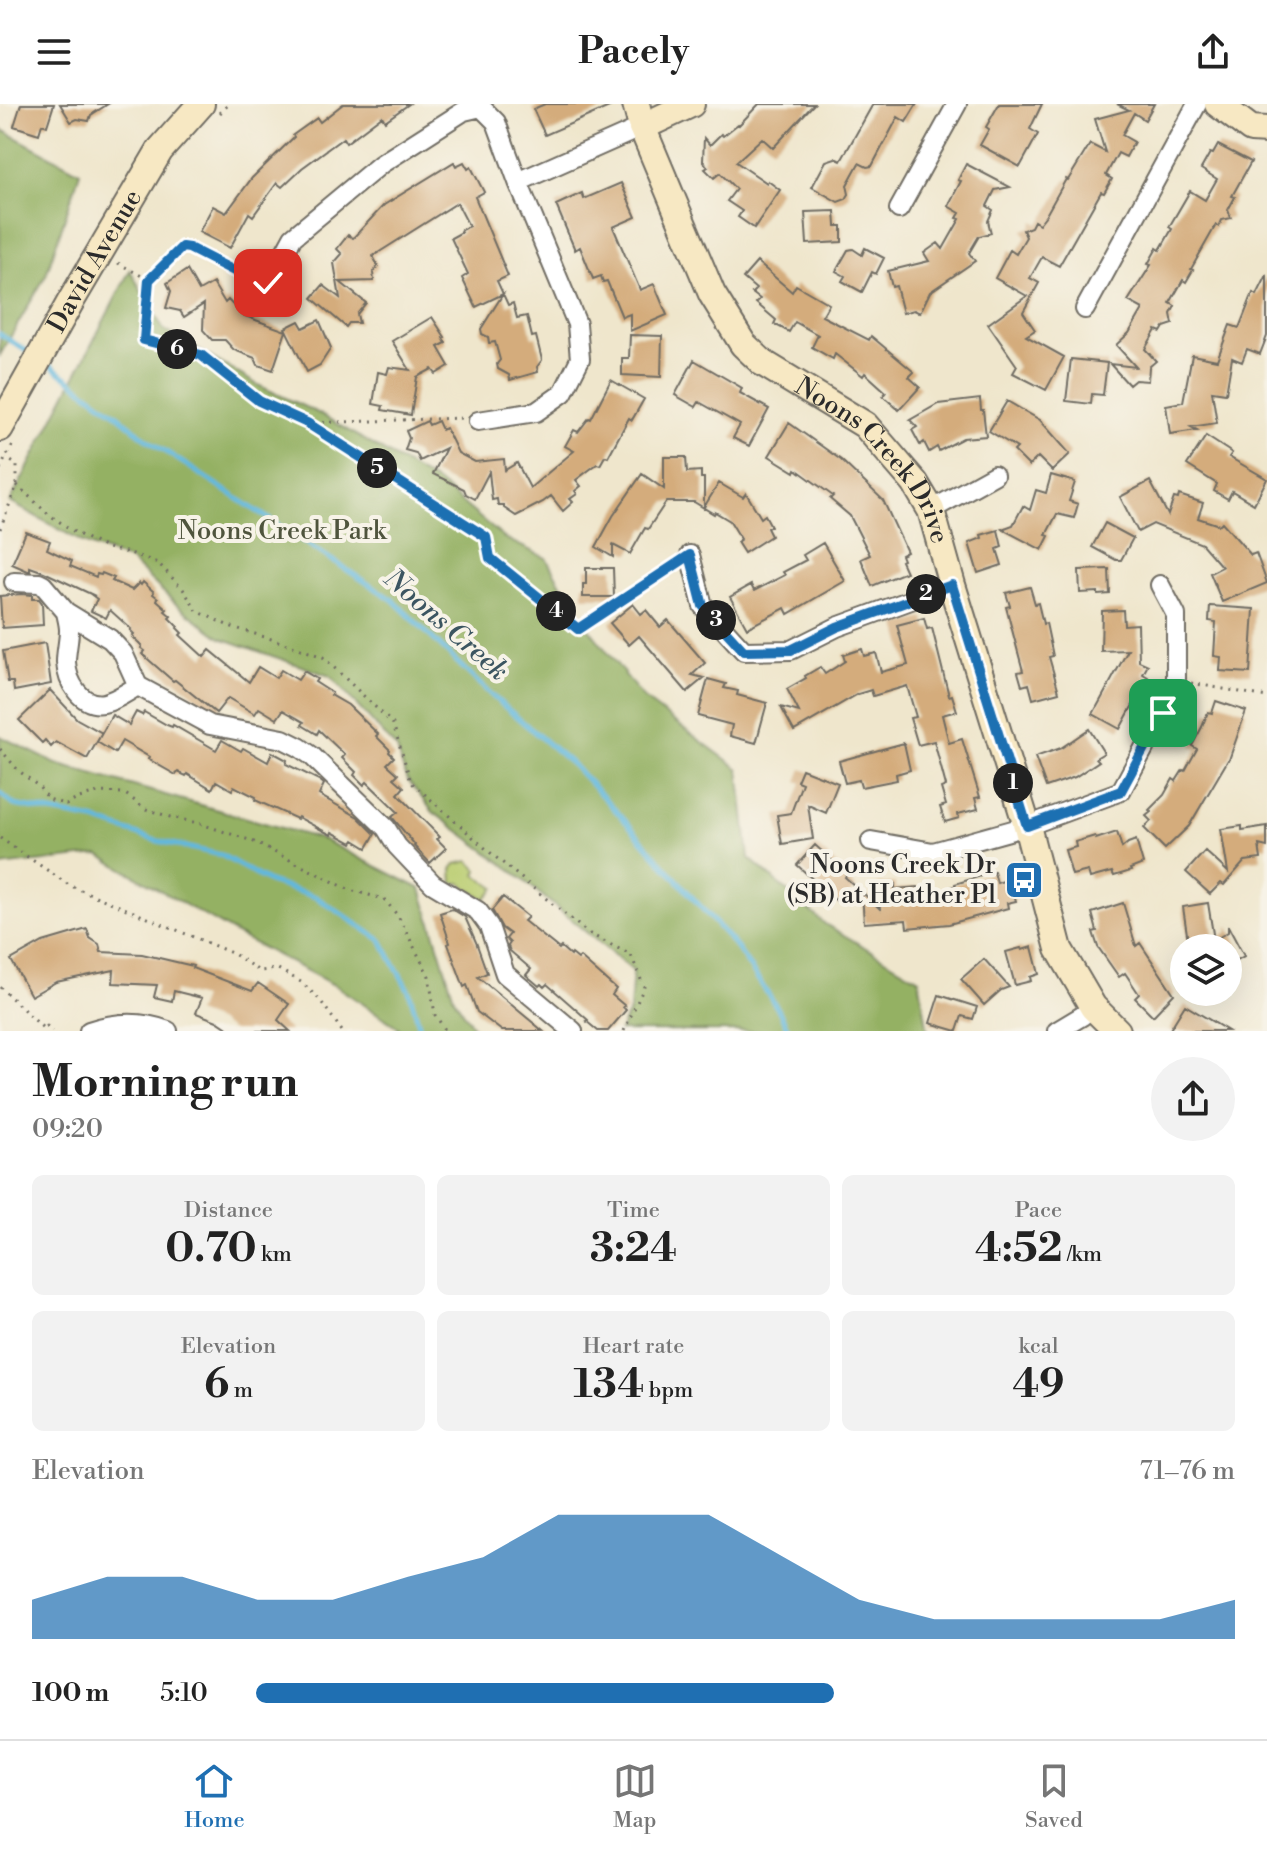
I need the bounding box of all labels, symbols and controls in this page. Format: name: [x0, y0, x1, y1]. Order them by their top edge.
icon: menu: [32, 30, 76, 74]
text: Pacely: [578, 30, 689, 75]
icon: share: [1191, 30, 1235, 74]
street label: David Avenue: [41, 184, 149, 338]
pin: [234, 249, 302, 317]
icon: check: [246, 261, 290, 305]
pin: 6: [157, 329, 197, 369]
text: 6: [170, 335, 184, 362]
street label: Noons Creek Drive: [789, 370, 956, 547]
pin: 5: [357, 448, 397, 488]
text: 5: [370, 454, 384, 481]
park label: Noons Creek Park: [178, 515, 388, 547]
water label: Noons Creek: [376, 561, 515, 689]
pin: 2: [906, 574, 946, 614]
text: 2: [919, 580, 933, 607]
pin: 4: [536, 591, 576, 631]
text: 4: [549, 597, 563, 624]
pin: 3: [696, 600, 736, 640]
text: 3: [709, 606, 723, 633]
pin: [1129, 679, 1197, 747]
icon: arrive: [1141, 691, 1185, 735]
pin: 1: [993, 763, 1033, 803]
text: 1: [1008, 769, 1018, 796]
place label: Noons Creek Dr (SB) at Heather Pl: [786, 849, 996, 911]
bus stop icon: Noons Creek Dr (SB) at Heather Pl: [1003, 859, 1045, 901]
map controls: [1170, 934, 1242, 1006]
button: layers: [1170, 934, 1242, 1006]
text: Morning run: [32, 1055, 298, 1110]
button: share: [1151, 1057, 1235, 1141]
text: 09:20: [32, 1113, 103, 1145]
text: Distance: [184, 1197, 273, 1224]
text: Time: [607, 1197, 660, 1224]
text: Pace: [1015, 1197, 1062, 1224]
text: 0.70: [165, 1224, 257, 1274]
text: 3:24: [590, 1224, 677, 1274]
text: 4:52: [975, 1224, 1063, 1274]
text: km: [257, 1241, 292, 1268]
text: /km: [1063, 1241, 1102, 1268]
text: Elevation: [181, 1333, 276, 1360]
text: Heart rate: [583, 1333, 684, 1360]
text: kcal: [1019, 1333, 1058, 1360]
text: 6: [204, 1360, 229, 1410]
text: 134: [574, 1360, 644, 1410]
text: 49: [1013, 1360, 1065, 1410]
text: m: [229, 1377, 253, 1404]
text: bpm: [644, 1377, 693, 1404]
text: Elevation: [32, 1455, 145, 1487]
text: 71–76 m: [1140, 1455, 1235, 1487]
text: 100 m: [32, 1677, 109, 1709]
text: 5:10: [160, 1677, 208, 1709]
tab: Home: [184, 1759, 245, 1834]
tab: Map: [613, 1759, 657, 1834]
tab: Saved: [1025, 1759, 1083, 1834]

